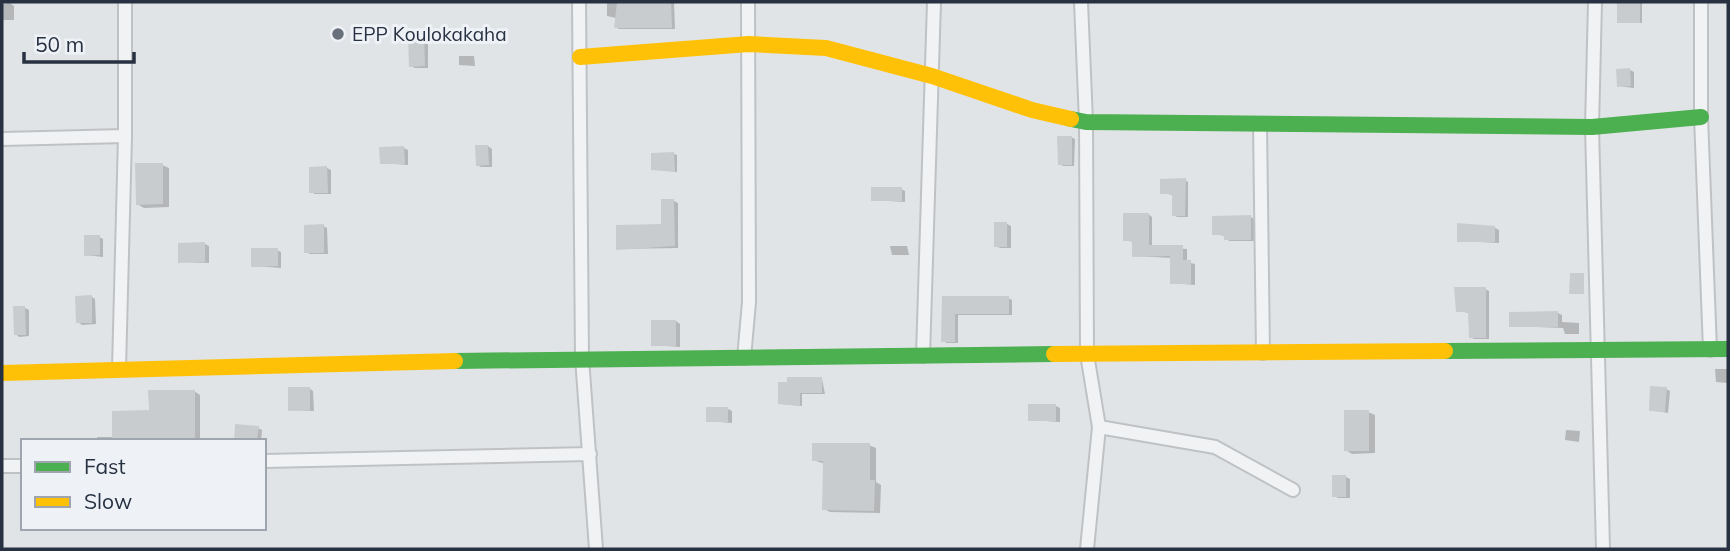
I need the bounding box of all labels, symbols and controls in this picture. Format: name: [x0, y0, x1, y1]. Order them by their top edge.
scale bar: [24, 21, 135, 65]
place label: EPP Koulokakaha: [352, 22, 507, 46]
marker: EPP Koulokakaha: [330, 26, 346, 42]
text: 50 m: [35, 31, 84, 57]
legend: [21, 439, 266, 530]
text: Fast: [84, 453, 126, 479]
text: Slow: [84, 488, 132, 514]

